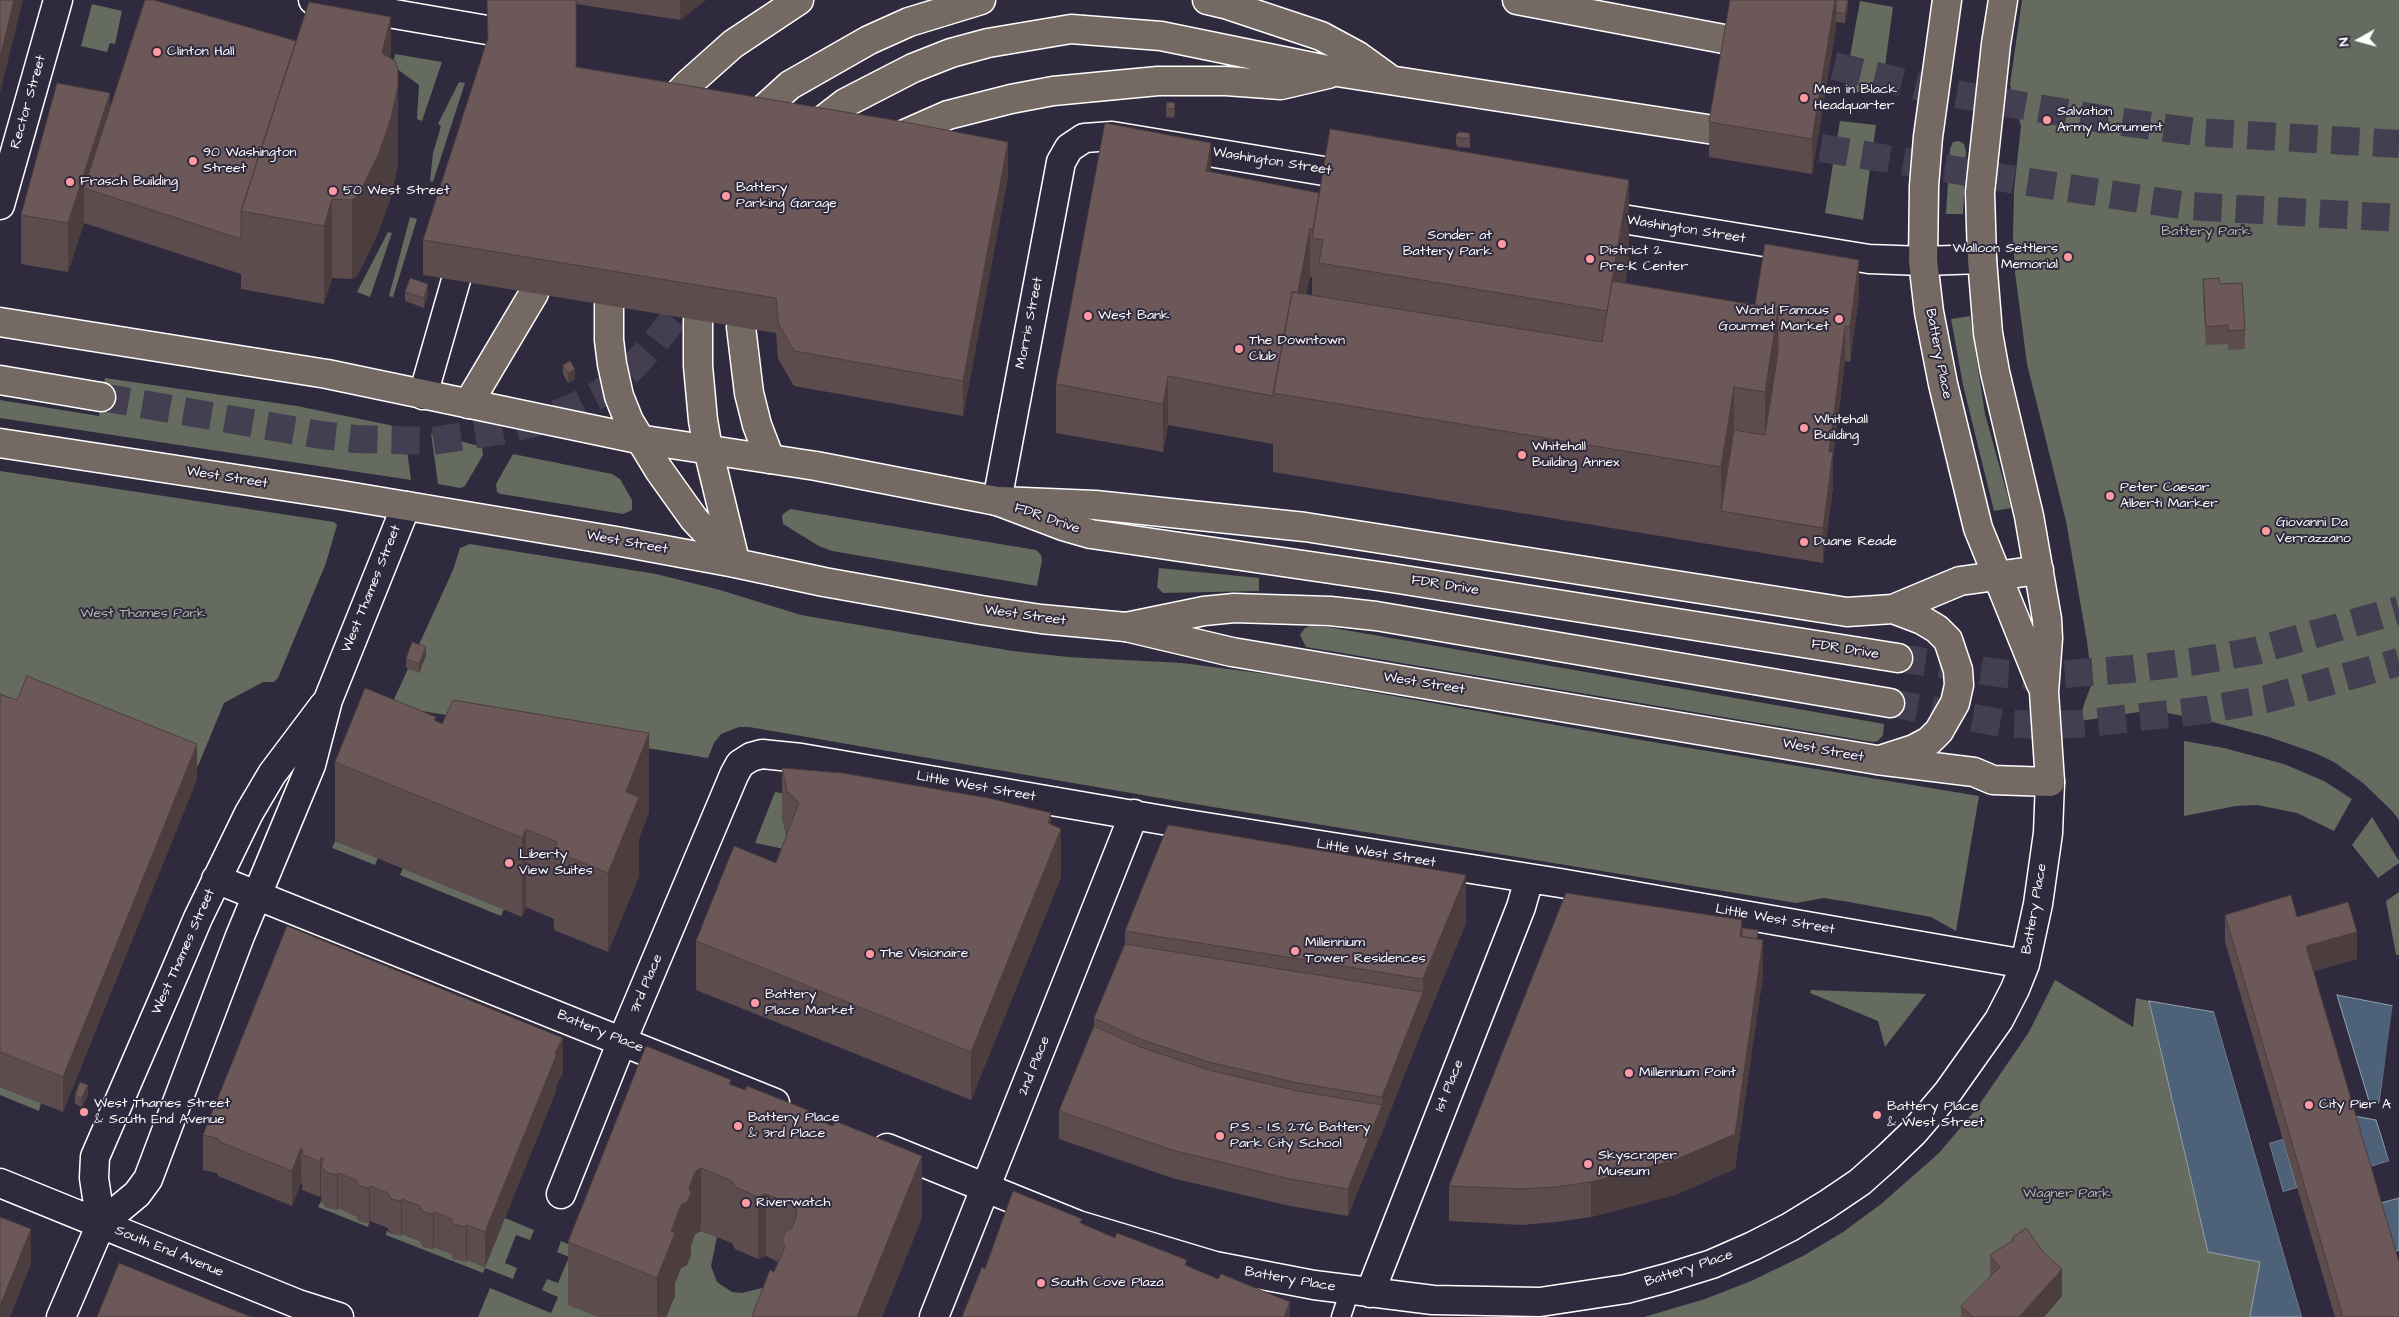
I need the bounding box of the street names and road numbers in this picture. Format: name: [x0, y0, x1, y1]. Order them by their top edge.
street label: Rector Street: [8, 53, 50, 151]
street label: Washington Street: [1211, 144, 1333, 180]
street label: Washington Street: [1625, 212, 1747, 248]
street label: Morris Street: [1013, 276, 1047, 370]
street label: Battery Place: [1921, 307, 1955, 401]
street label: West Street: [185, 463, 269, 493]
street label: FDR Drive: [1012, 500, 1082, 538]
street label: West Thames Street: [339, 523, 405, 655]
street label: West Street: [585, 528, 669, 558]
street label: FDR Drive: [1410, 572, 1480, 600]
street label: West Street: [983, 602, 1067, 630]
street label: FDR Drive: [1810, 636, 1880, 664]
street label: West Street: [1382, 669, 1466, 699]
street label: West Street: [1781, 736, 1865, 766]
street label: Little West Street: [915, 768, 1037, 806]
street label: Little West Street: [1315, 836, 1437, 872]
street label: Battery Place: [2019, 862, 2051, 956]
street label: West Thames Street: [149, 886, 219, 1018]
street label: Little West Street: [1714, 901, 1836, 939]
street label: 3rd Place: [627, 952, 667, 1016]
street label: Battery Place: [554, 1007, 646, 1057]
street label: 2nd Place: [1016, 1034, 1054, 1098]
street label: 1st Place: [1432, 1057, 1468, 1115]
street label: South End Avenue: [112, 1223, 226, 1281]
street label: Battery Place: [1643, 1247, 1735, 1291]
street label: Battery Place: [1243, 1264, 1337, 1296]

